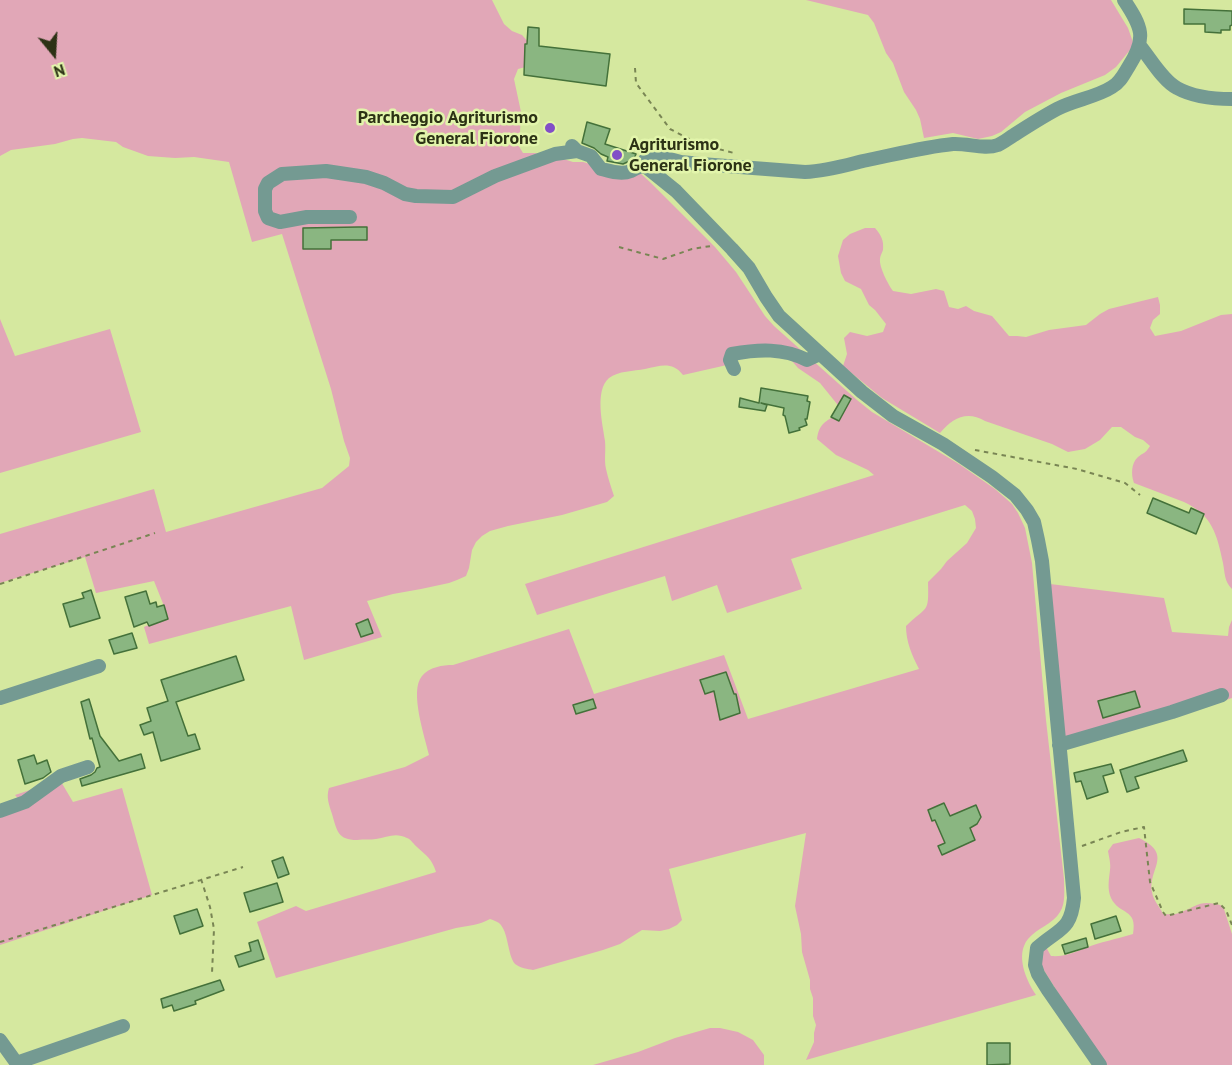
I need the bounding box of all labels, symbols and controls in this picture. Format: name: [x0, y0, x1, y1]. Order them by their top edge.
north arrow: [24, 24, 84, 84]
text: N: [51, 60, 68, 82]
place label: Parcheggio Agriturismo General Fiorone: [358, 107, 538, 150]
marker: Parcheggio Agriturismo General Fiorone: [543, 121, 557, 135]
place label: Agriturismo General Fiorone: [629, 134, 752, 176]
marker: Agriturismo General Fiorone: [610, 148, 624, 162]

